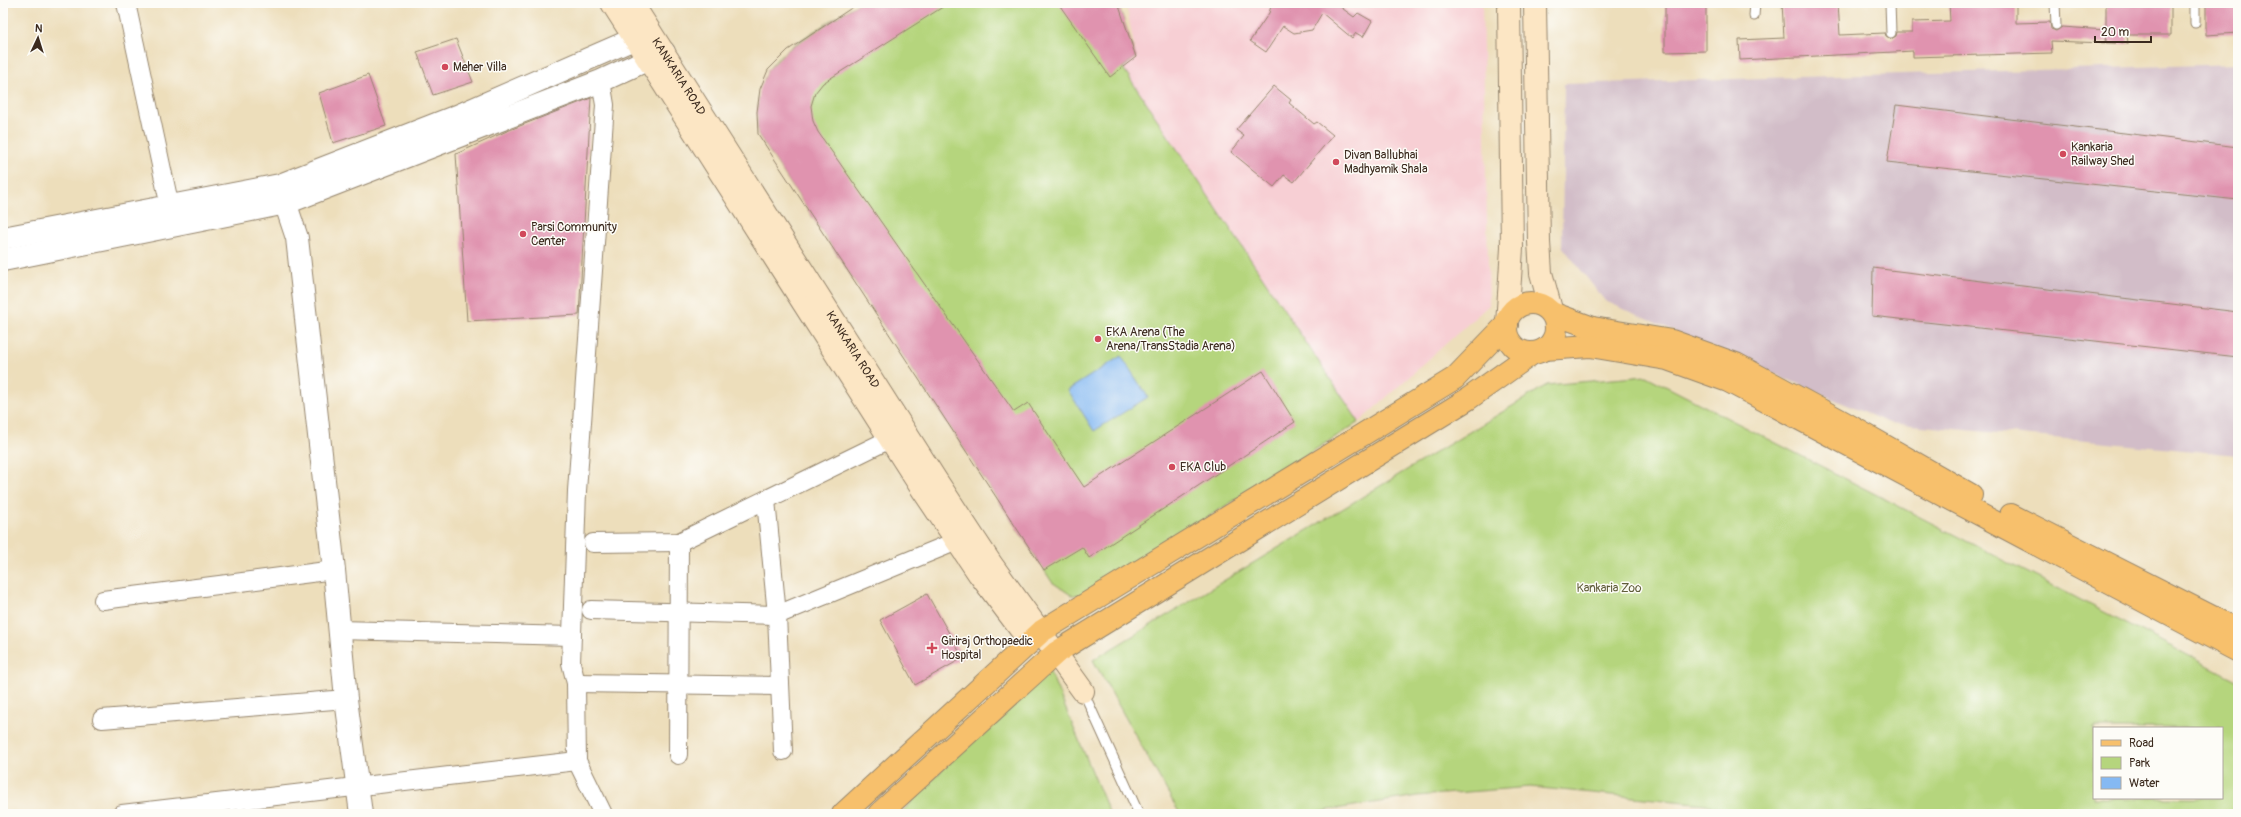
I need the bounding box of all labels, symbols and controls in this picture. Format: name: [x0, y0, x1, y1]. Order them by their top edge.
north arrow: [18, 18, 58, 58]
scale bar: [2095, 18, 2151, 44]
text: N: [34, 22, 43, 35]
text: 20 m: [2101, 25, 2130, 40]
street label: KANKARIA ROAD: [649, 35, 709, 118]
place label: Meher Villa: [453, 60, 507, 75]
marker: Meher Villa: [440, 62, 450, 72]
place label: Kankaria Railway Shed: [2071, 140, 2134, 169]
place label: Divan Ballubhai Madhyamik Shala: [1344, 148, 1428, 177]
marker: Kankaria Railway Shed: [2058, 149, 2068, 159]
marker: Divan Ballubhai Madhyamik Shala: [1331, 157, 1341, 167]
place label: Parsi Community Center: [531, 220, 617, 249]
marker: Parsi Community Center: [518, 229, 528, 239]
street label: KANKARIA ROAD: [823, 308, 883, 391]
place label: EKA Arena (The Arena/TransStadia Arena): [1106, 325, 1235, 354]
marker: EKA Arena (The Arena/TransStadia Arena): [1093, 334, 1103, 344]
place label: EKA Club: [1180, 460, 1226, 475]
marker: EKA Club: [1167, 462, 1177, 472]
park label: Kankaria Zoo: [1576, 581, 1642, 596]
place label: Giriraj Orthopaedic Hospital: [941, 634, 1033, 663]
marker: Giriraj Orthopaedic Hospital: [926, 642, 938, 654]
legend: [2093, 727, 2223, 799]
text: Road: [2129, 736, 2154, 751]
text: Park: [2129, 756, 2150, 771]
text: Water: [2129, 776, 2160, 791]

